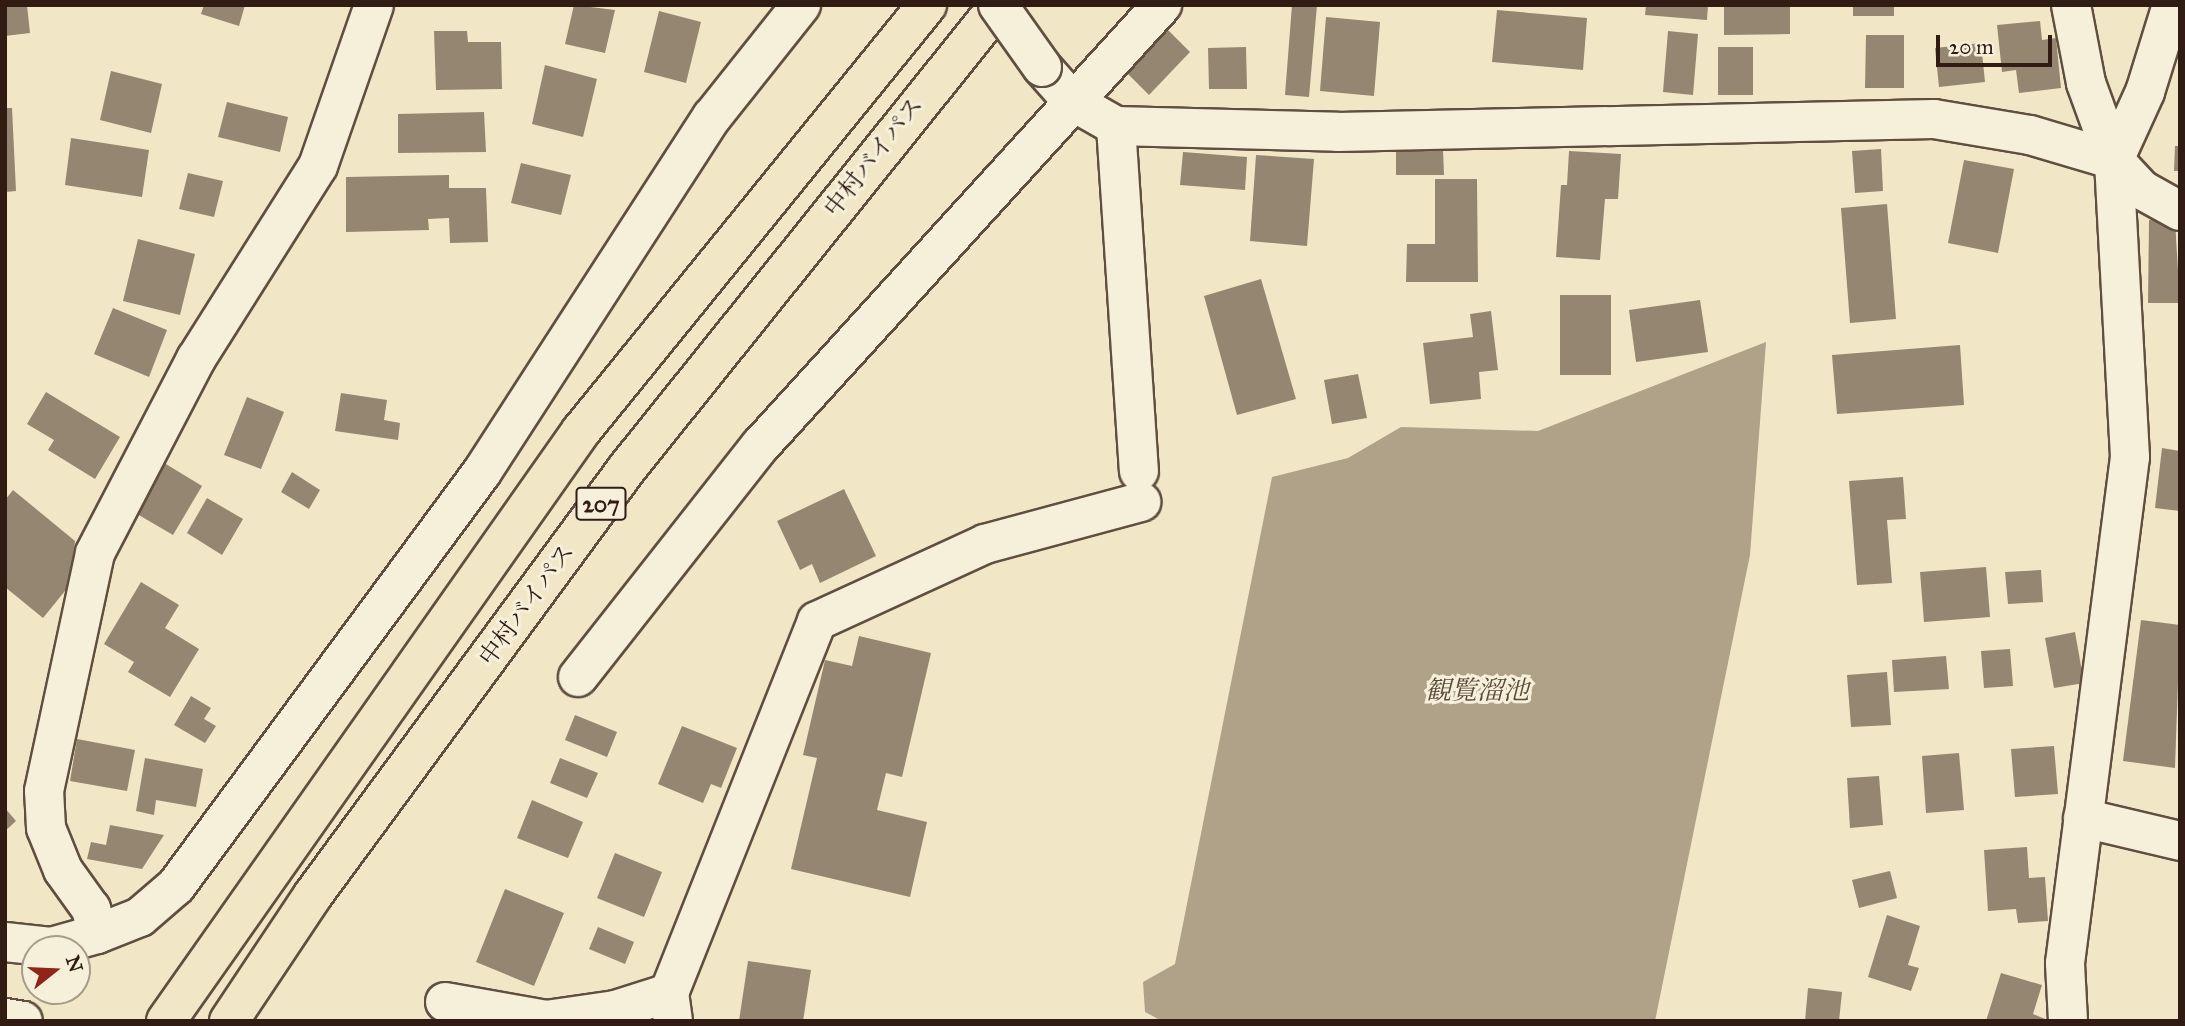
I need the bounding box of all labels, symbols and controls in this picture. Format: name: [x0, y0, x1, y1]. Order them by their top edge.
scale bar: [1940, 21, 2056, 65]
text: 20 m: [1949, 34, 1994, 60]
street label: 中村バイパス: [818, 91, 930, 223]
road number: 207: [575, 484, 627, 524]
street label: 中村バイパス: [473, 538, 581, 672]
water label: 観覧溜池: [1425, 675, 1529, 707]
north arrow: [21, 935, 91, 1005]
text: N: [61, 953, 88, 975]

